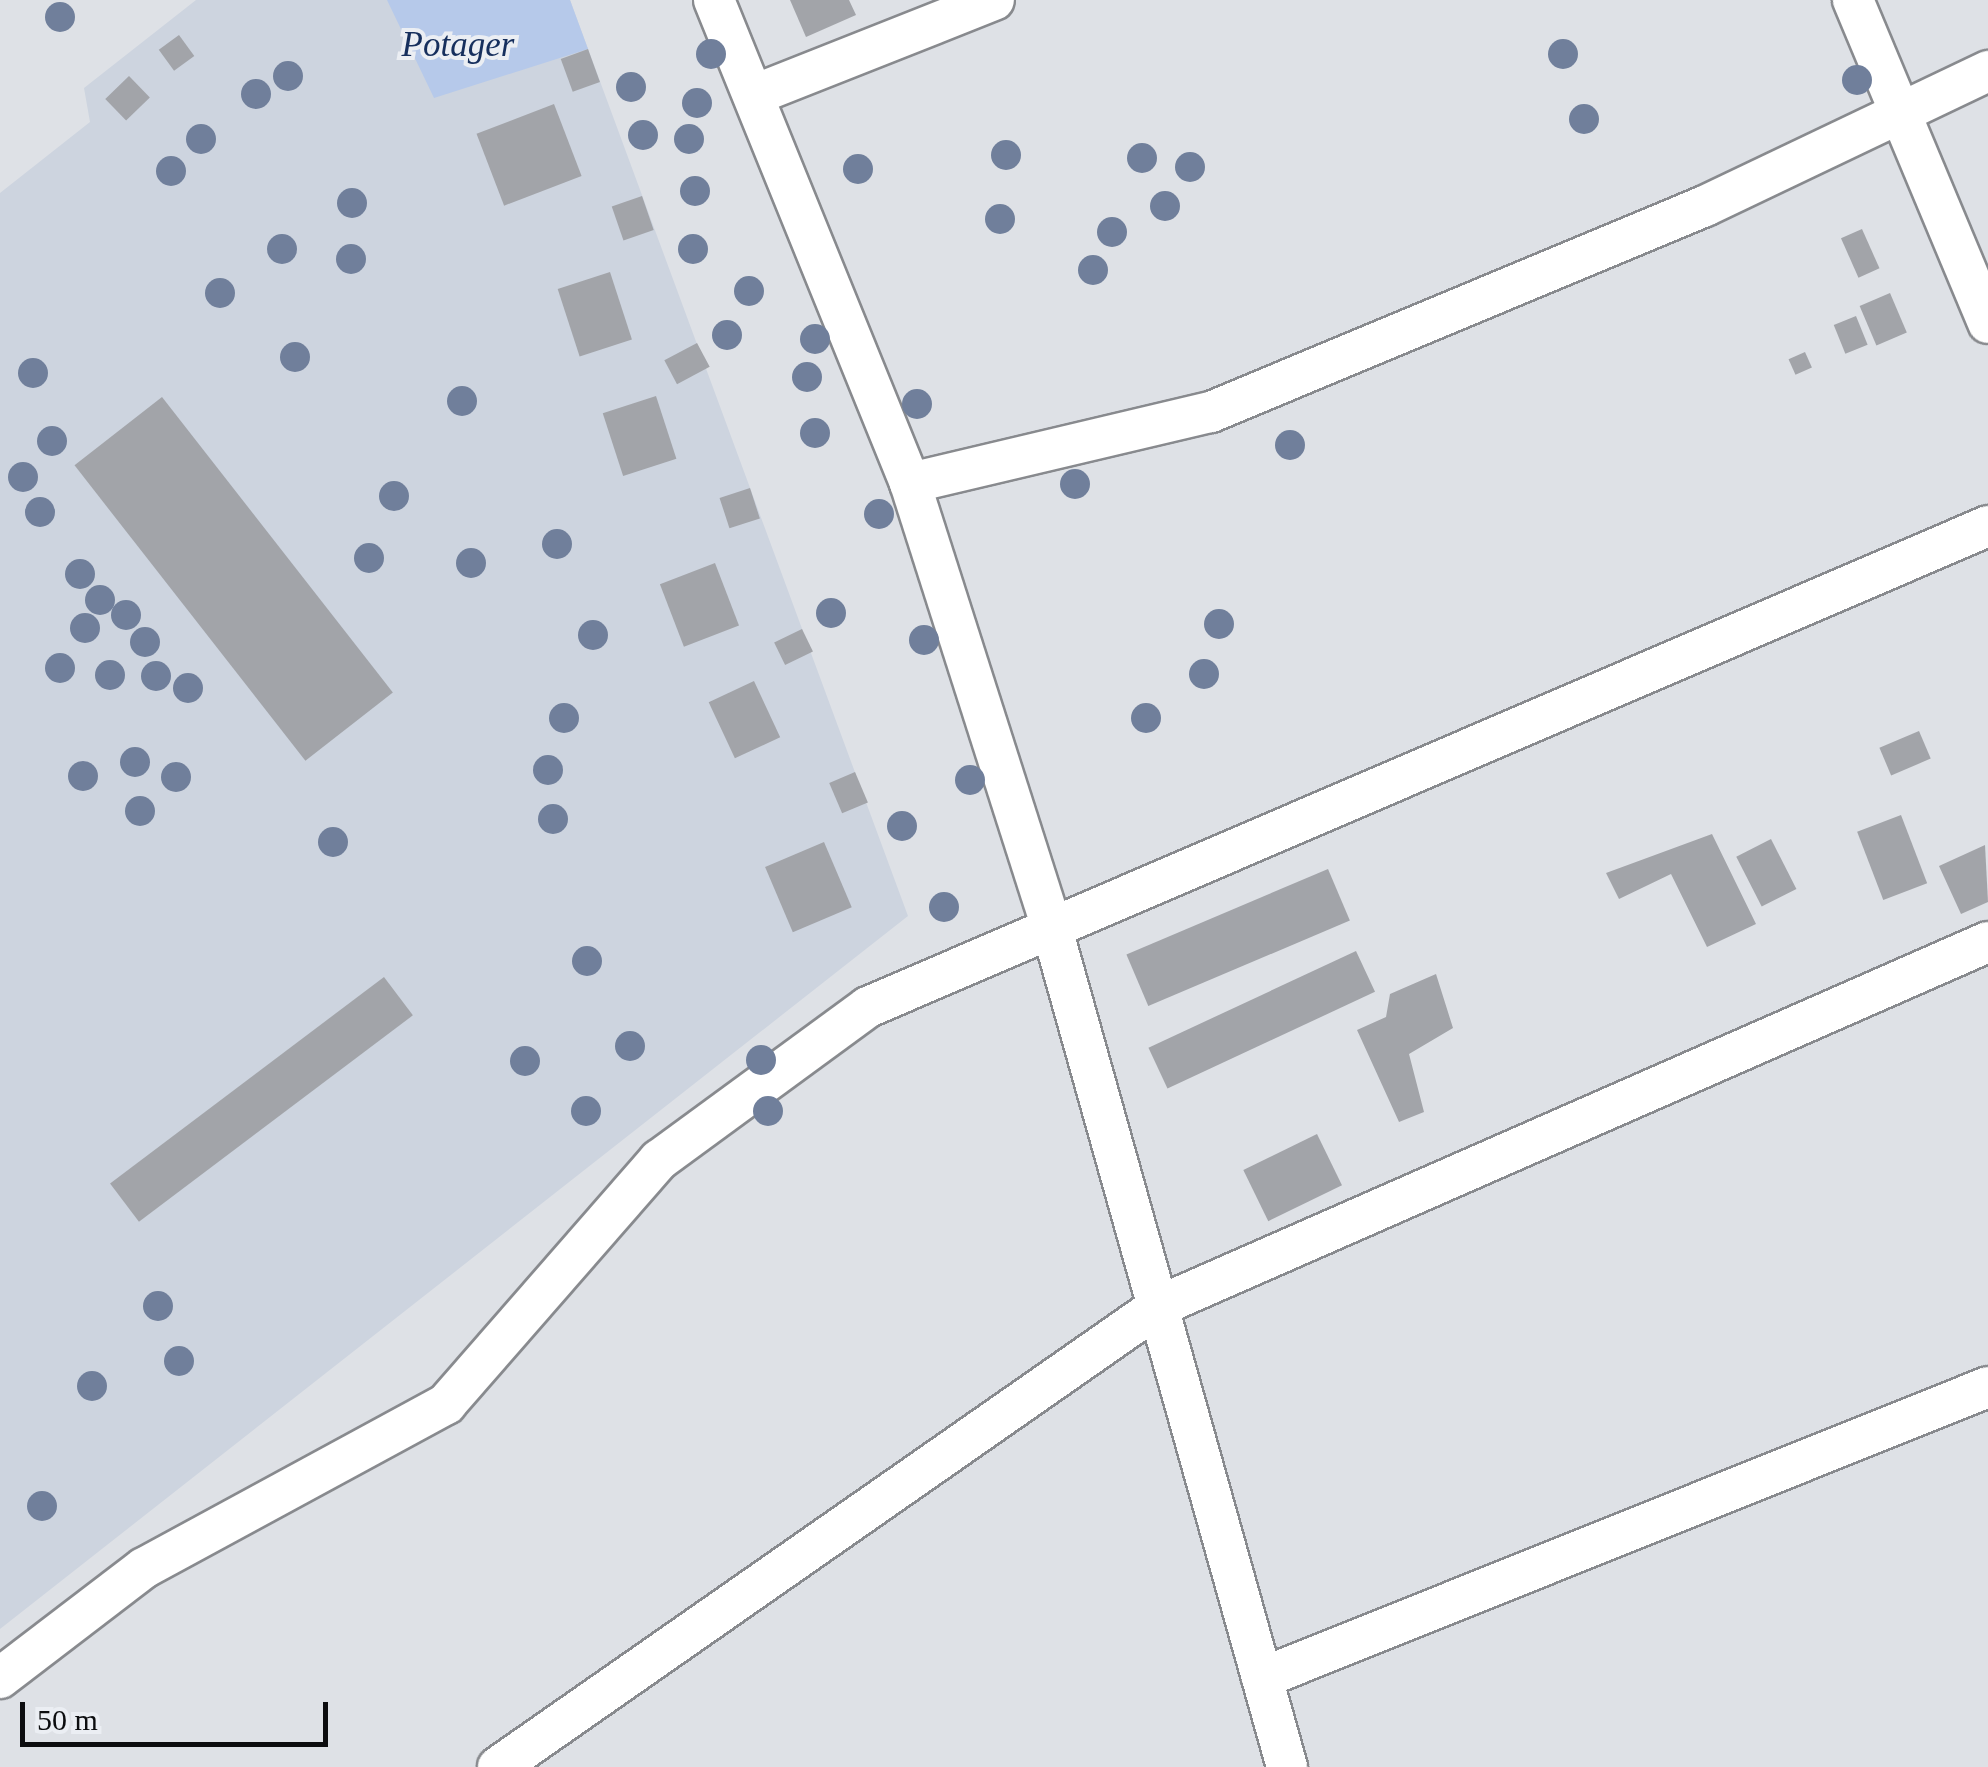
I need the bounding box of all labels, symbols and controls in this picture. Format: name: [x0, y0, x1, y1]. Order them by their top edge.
park label: Potager: [402, 24, 514, 66]
scale bar: [25, 1682, 332, 1744]
text: 50 m: [37, 1703, 98, 1736]

